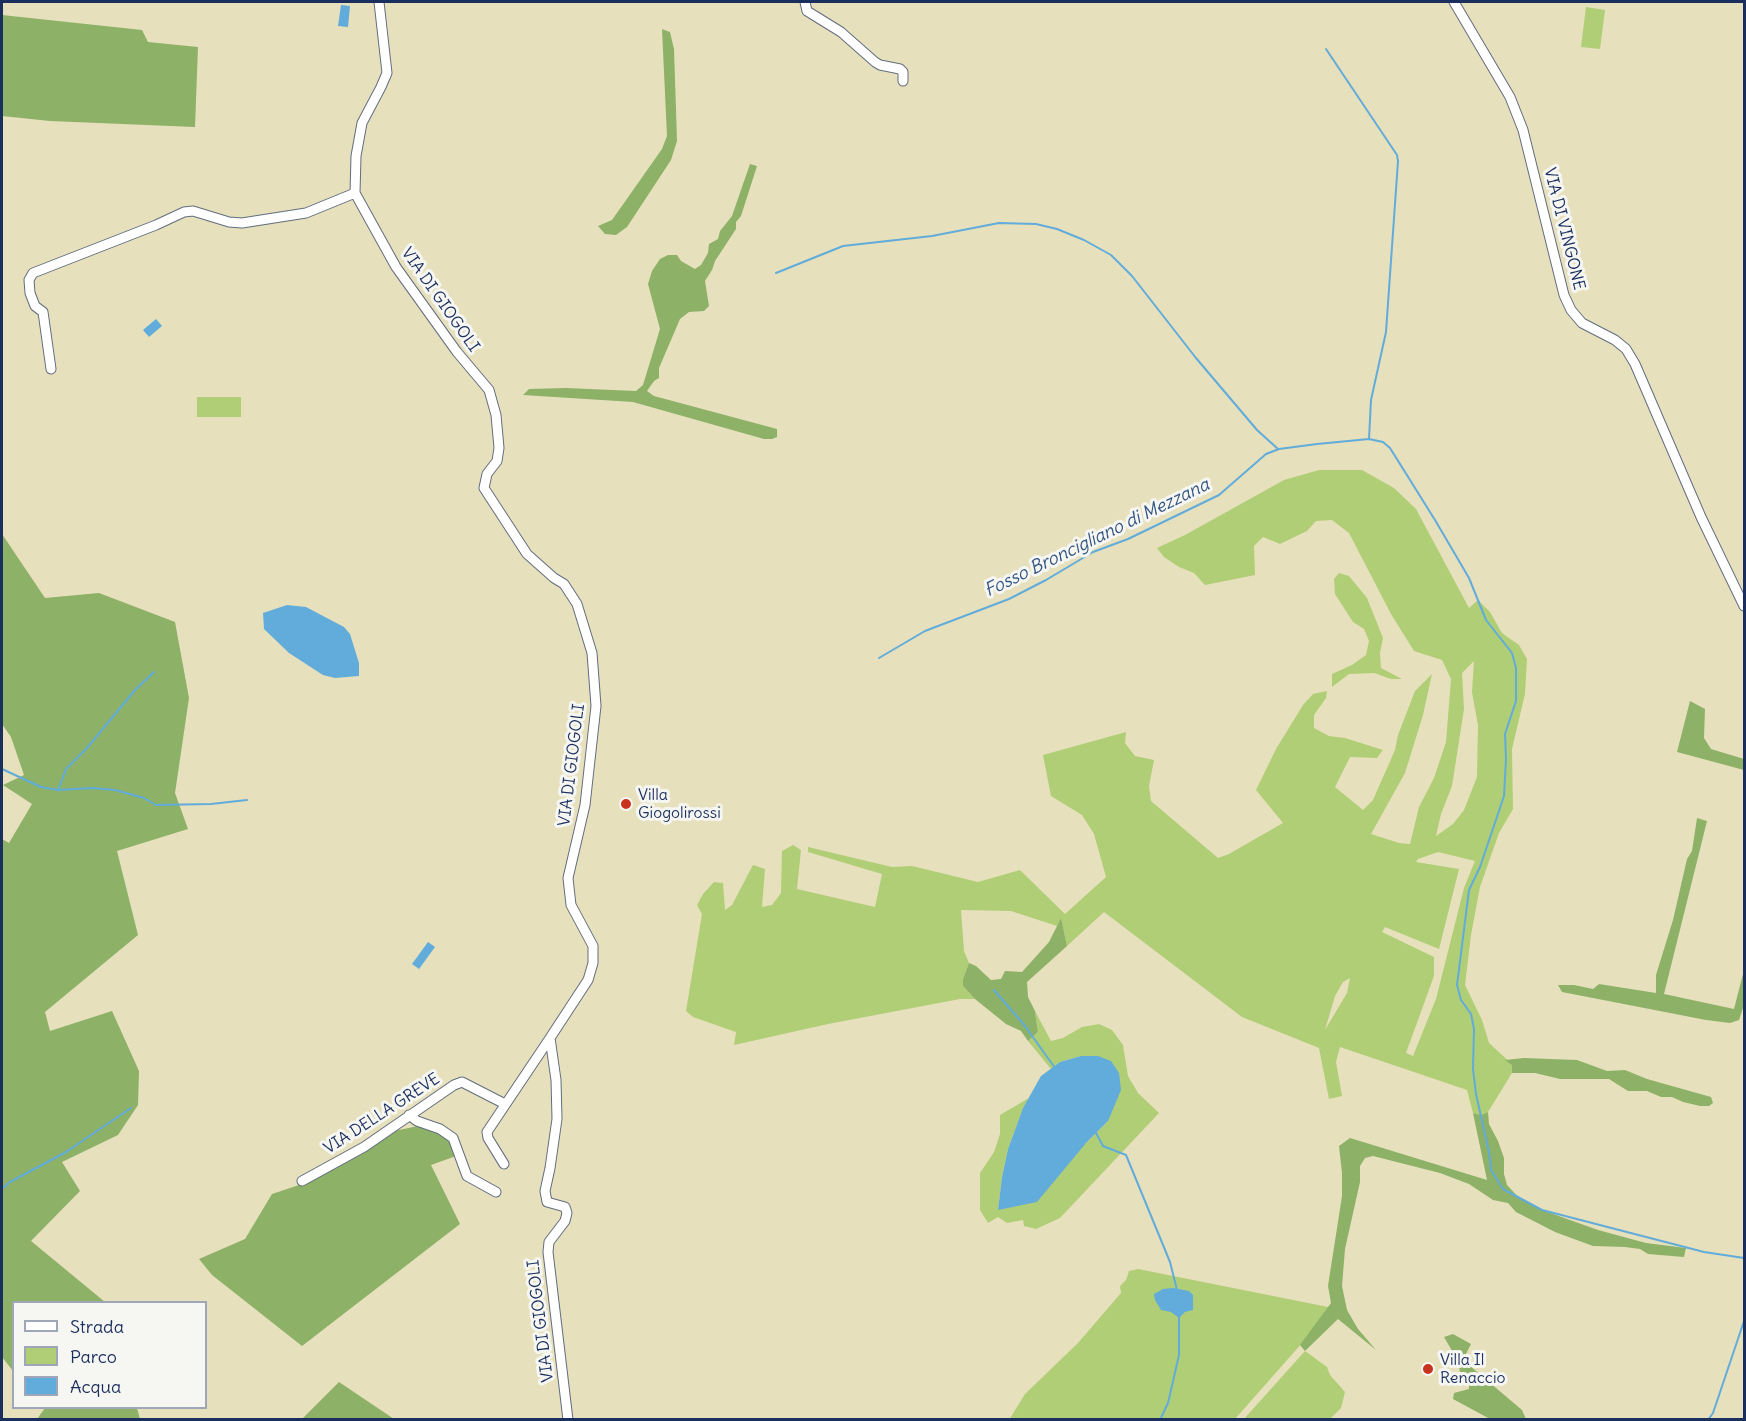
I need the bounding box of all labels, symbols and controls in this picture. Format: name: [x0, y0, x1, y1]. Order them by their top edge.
street label: VIA DI VINGONE: [1540, 166, 1588, 292]
street label: VIA DI GIOGOLI: [397, 244, 483, 356]
water label: Fosso Broncigliano di Mezzana: [981, 474, 1213, 602]
street label: VIA DI GIOGOLI: [555, 703, 589, 827]
place label: Villa Giogolirossi: [638, 785, 721, 823]
marker: Villa Giogolirossi: [619, 797, 633, 811]
street label: VIA DELLA GREVE: [321, 1070, 443, 1158]
street label: VIA DI GIOGOLI: [524, 1259, 558, 1383]
legend: [12, 1301, 207, 1409]
text: Strada: [70, 1315, 124, 1338]
text: Parco: [70, 1345, 117, 1368]
place label: Villa Il Renaccio: [1440, 1350, 1506, 1388]
marker: Villa Il Renaccio: [1421, 1362, 1435, 1376]
text: Acqua: [70, 1375, 121, 1398]

